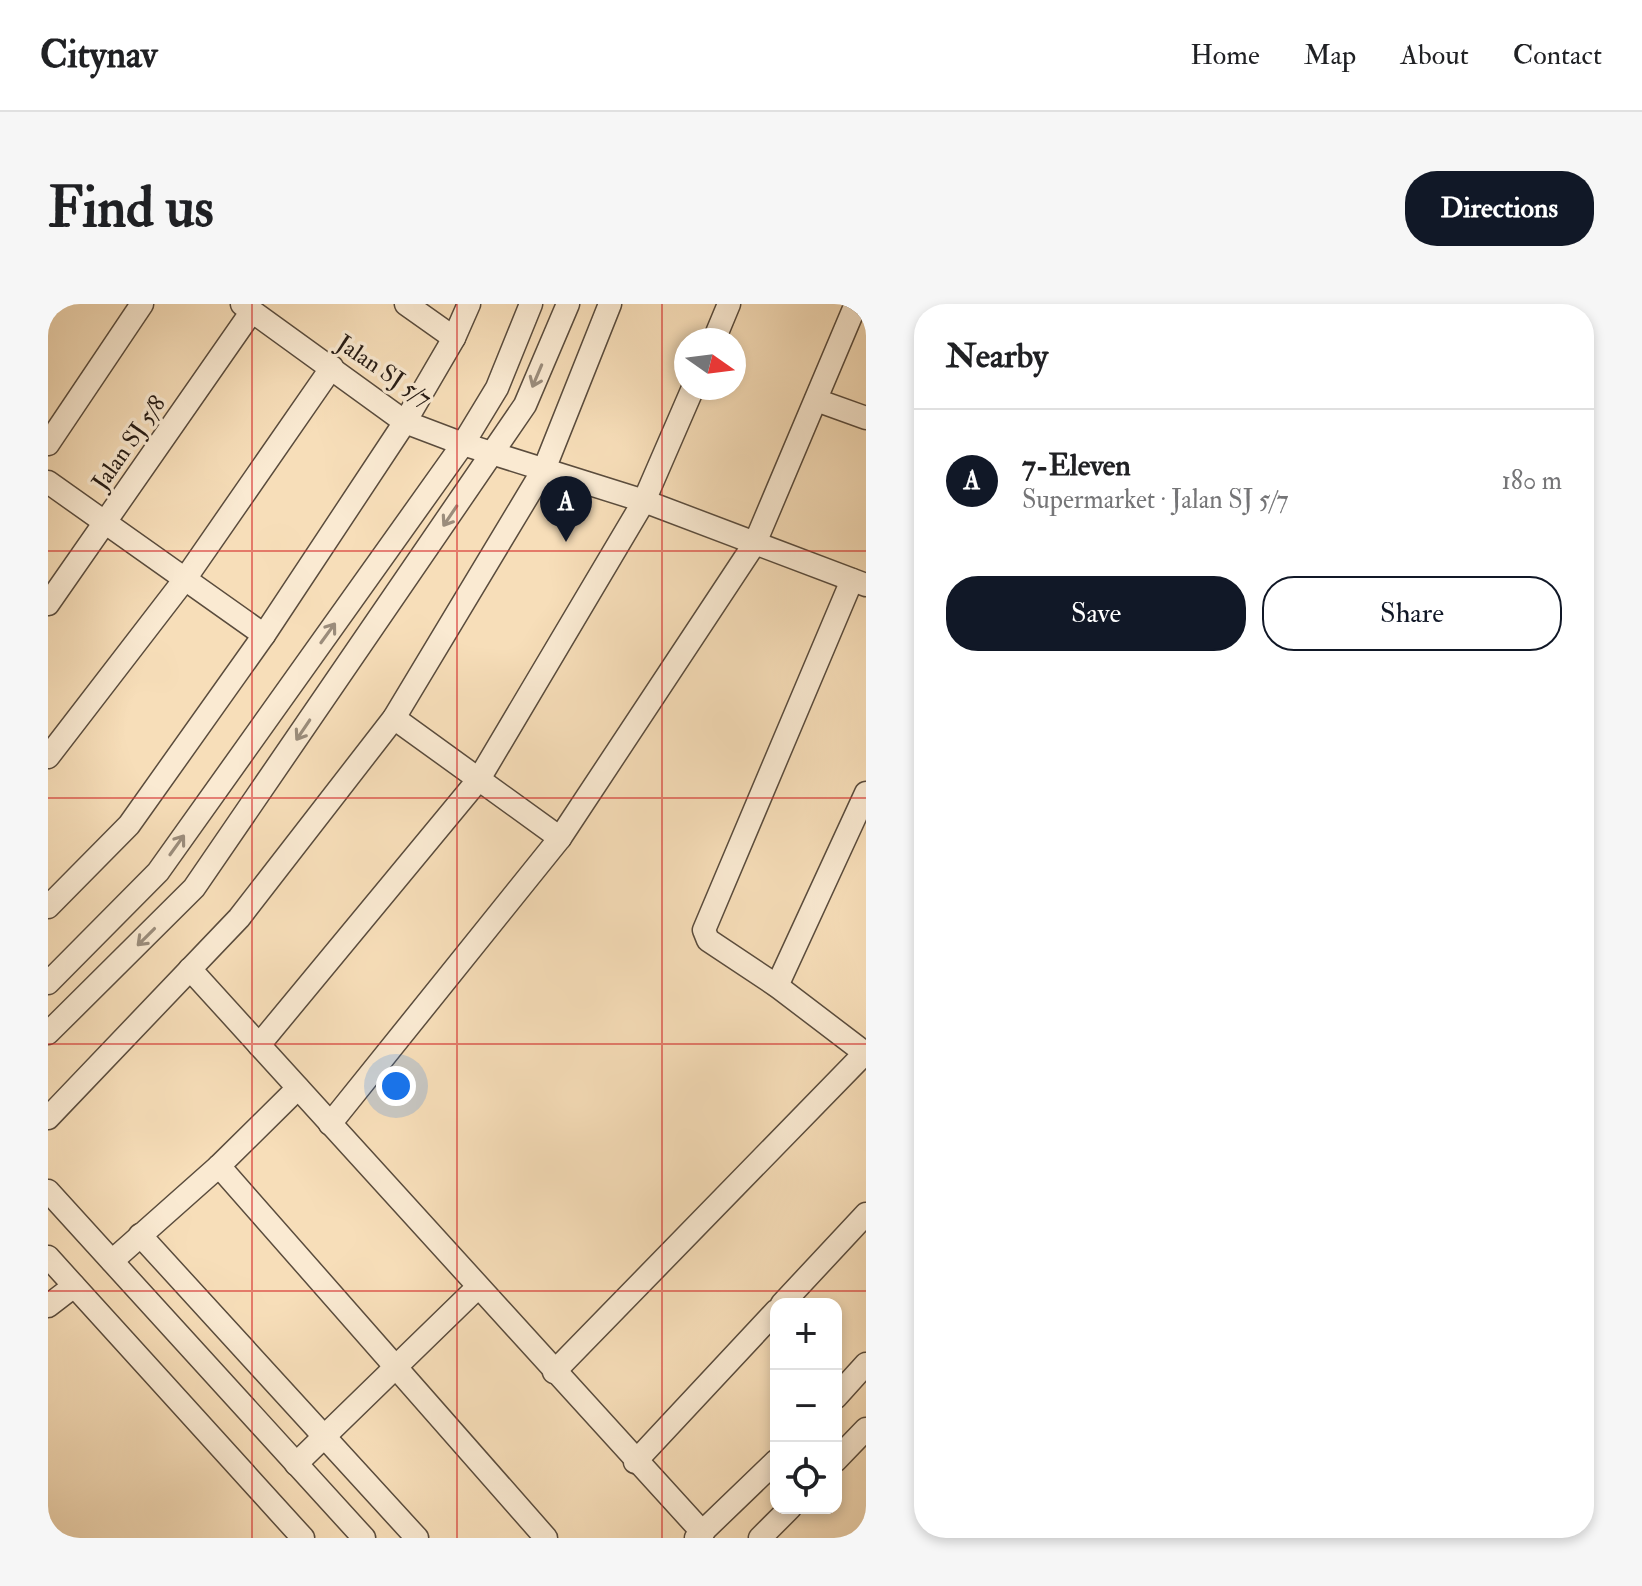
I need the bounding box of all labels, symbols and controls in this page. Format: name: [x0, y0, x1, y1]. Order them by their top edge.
text: Citynav: [40, 31, 157, 79]
text: Home: [1190, 38, 1260, 73]
text: Map: [1304, 38, 1356, 73]
text: About: [1400, 38, 1469, 73]
text: Contact: [1513, 38, 1602, 73]
button: Directions: [1405, 171, 1594, 246]
text: Find us: [48, 173, 214, 244]
street label: Jalan SJ 5/7: [330, 327, 438, 414]
north arrow: [674, 328, 746, 400]
text: Nearby: [946, 335, 1048, 378]
one-way arrow: [529, 363, 544, 388]
street label: Jalan SJ 5/8: [85, 390, 173, 497]
text: 7-Eleven: [1022, 447, 1131, 484]
text: A: [964, 465, 980, 497]
text: 180 m: [1502, 465, 1562, 497]
pin: A: [540, 476, 592, 542]
text: Supermarket · Jalan SJ 5/7: [1022, 484, 1289, 516]
one-way arrow: [442, 505, 458, 527]
button: Save: [946, 576, 1246, 651]
button: Share: [1262, 576, 1562, 651]
one-way arrow: [320, 623, 337, 644]
one-way arrow: [295, 719, 311, 741]
one-way arrow: [169, 834, 186, 856]
one-way arrow: [136, 927, 156, 946]
your location: [376, 1066, 416, 1106]
map controls: [770, 1298, 842, 1514]
button: +: [770, 1298, 842, 1370]
button: −: [770, 1370, 842, 1442]
button: locate: [770, 1442, 842, 1514]

